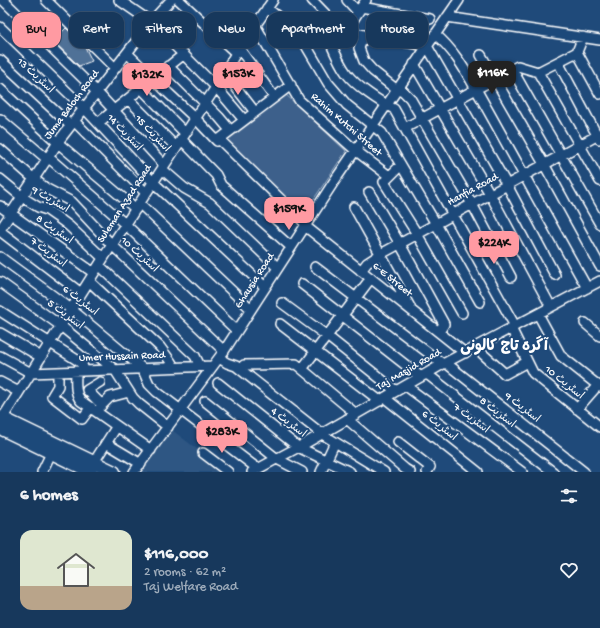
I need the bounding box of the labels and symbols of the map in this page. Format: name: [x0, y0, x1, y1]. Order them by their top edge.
street label: اسٹریٹ 13: [13, 54, 57, 96]
pin: $116K: [464, 61, 520, 95]
pin: $153K: [210, 62, 266, 96]
pin: $132K: [119, 63, 175, 97]
street label: Juma Baloch Road: [42, 67, 103, 142]
street label: Rahim Kutchi Street: [308, 91, 385, 160]
street label: اسٹریٹ 14: [103, 111, 145, 154]
street label: اسٹریٹ 15: [131, 112, 173, 155]
street label: Suleman Azad Road: [95, 161, 156, 245]
street label: Hanfia Road: [445, 170, 502, 209]
street label: اسٹریٹ 9: [28, 183, 71, 216]
pin: $159K: [261, 197, 317, 231]
street label: اسٹریٹ 8: [33, 212, 75, 247]
pin: $224K: [466, 231, 522, 265]
street label: اسٹریٹ 10: [117, 233, 161, 275]
street label: اسٹریٹ 7: [27, 234, 69, 270]
street label: Ghausia Road: [233, 250, 278, 311]
street label: 6-E Street: [370, 260, 416, 301]
street label: اسٹریٹ 6: [60, 283, 101, 319]
street label: اسٹریٹ 5: [45, 297, 86, 332]
district label: آگرہ تاج کالونی: [460, 335, 549, 356]
street label: Taj Masjid Road: [374, 346, 445, 394]
street label: Umer Hussain Road: [79, 349, 167, 365]
street label: اسٹریٹ 10: [541, 362, 587, 402]
street label: اسٹریٹ 9: [501, 389, 543, 426]
street label: اسٹریٹ 8: [477, 394, 518, 431]
street label: اسٹریٹ 7: [450, 400, 492, 436]
street label: اسٹریٹ 4: [268, 405, 309, 440]
street label: اسٹریٹ 6: [419, 407, 460, 444]
pin: $283K: [194, 420, 250, 454]

